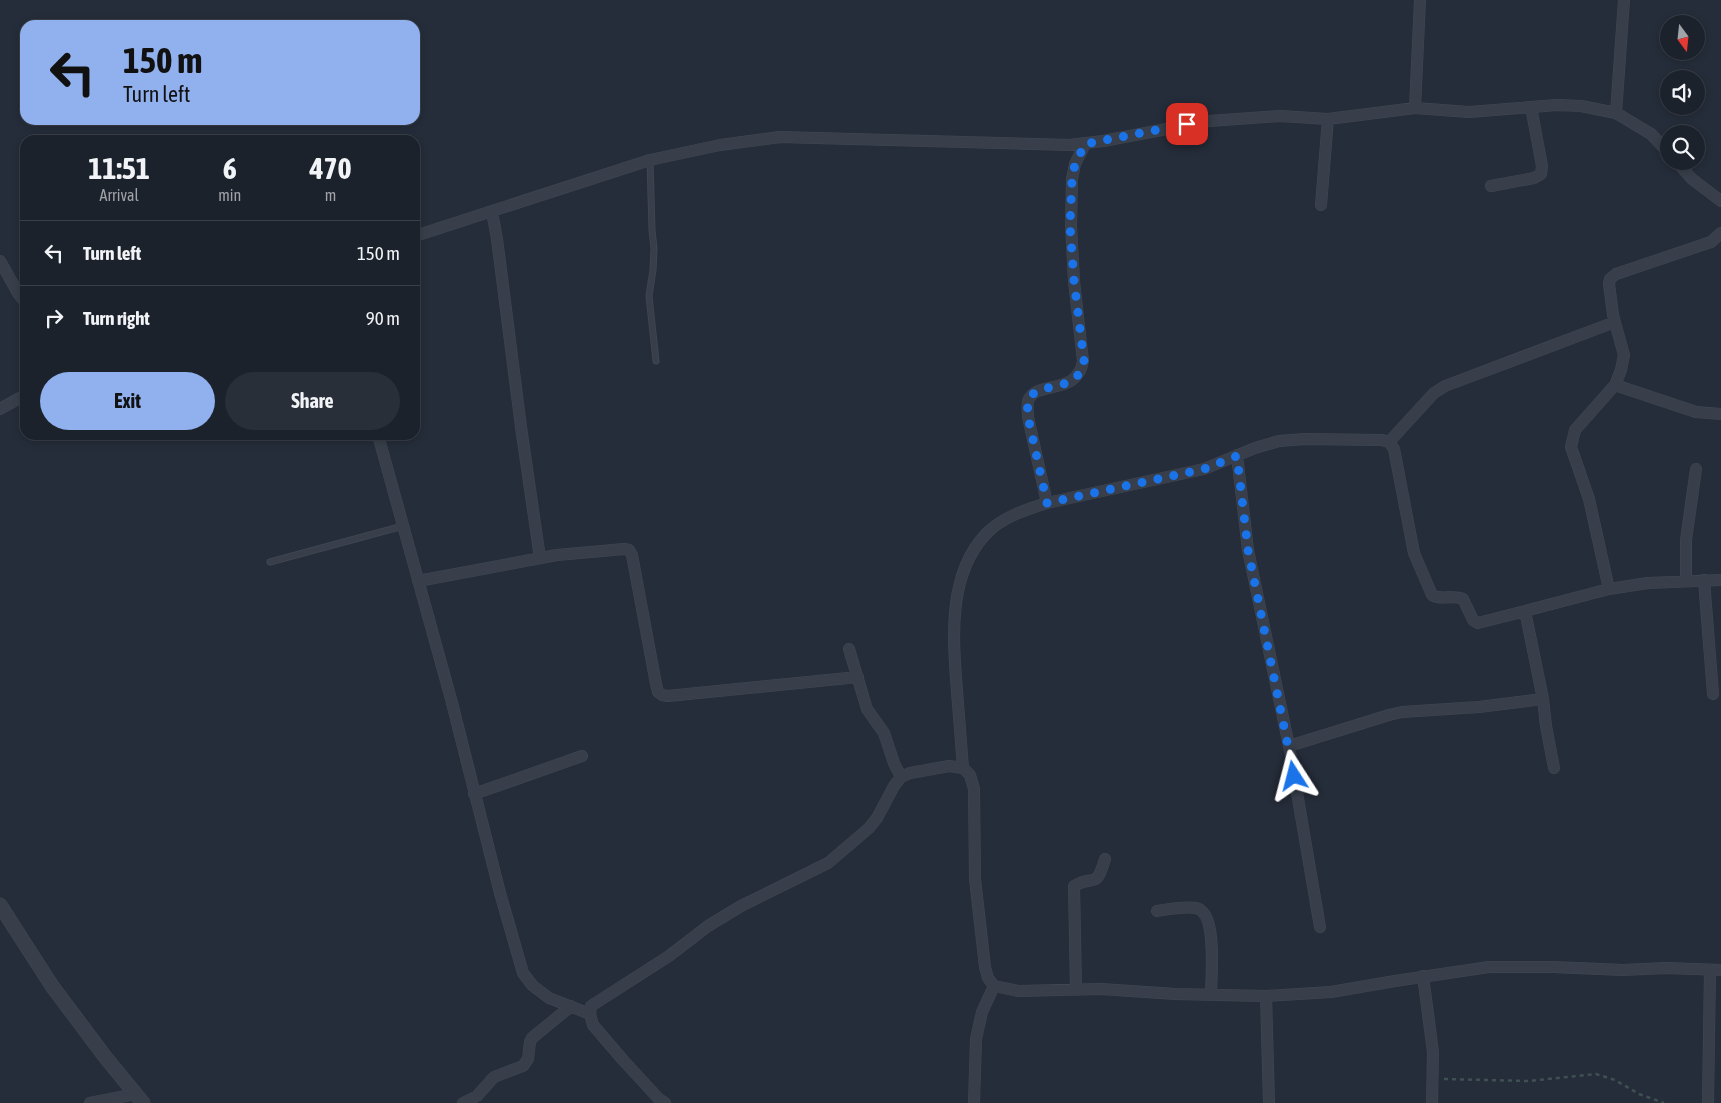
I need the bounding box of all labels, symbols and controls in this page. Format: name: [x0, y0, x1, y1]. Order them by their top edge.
north arrow: [1660, 15, 1705, 60]
map controls: [1660, 15, 1705, 170]
icon: left: [40, 40, 105, 105]
text: 150 m: [123, 40, 202, 80]
button: sound: [1660, 70, 1705, 115]
text: Turn left: [123, 81, 190, 107]
pin: [1166, 103, 1208, 145]
icon: arrive: [1173, 110, 1201, 138]
button: search: [1660, 125, 1705, 170]
text: 11:51: [88, 151, 150, 185]
text: 6: [223, 151, 237, 185]
text: 470: [309, 151, 352, 185]
text: Arrival: [100, 186, 139, 204]
text: min: [218, 186, 241, 204]
text: m: [325, 186, 336, 204]
icon: left: [40, 239, 68, 267]
text: Turn left: [83, 242, 141, 264]
text: 150 m: [357, 242, 400, 264]
icon: right: [40, 304, 68, 332]
text: Turn right: [83, 307, 150, 329]
text: 90 m: [366, 307, 400, 329]
button: Exit: [40, 372, 215, 430]
button: Share: [225, 372, 400, 430]
position arrow: [1267, 749, 1319, 801]

